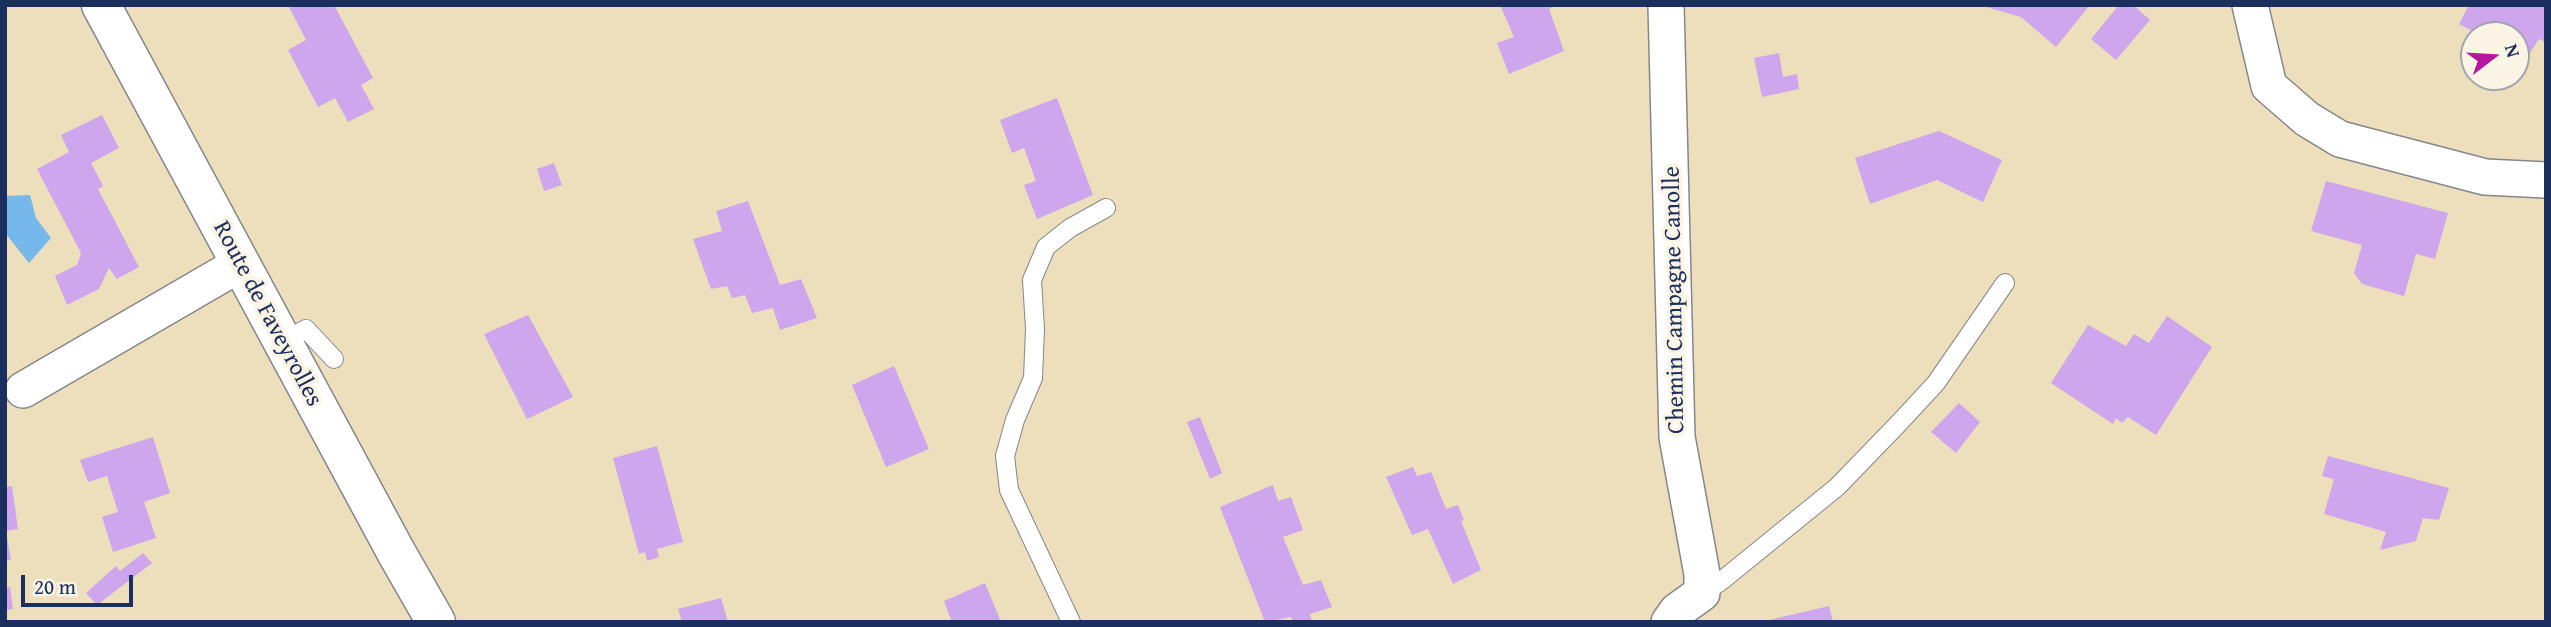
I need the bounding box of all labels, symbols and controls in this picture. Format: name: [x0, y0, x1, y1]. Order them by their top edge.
north arrow: [2460, 21, 2530, 91]
text: N: [2498, 40, 2528, 61]
street label: Chemin Campagne Canolle: [1658, 166, 1692, 434]
street label: Route de Faveyrolles: [206, 216, 328, 412]
scale bar: [24, 560, 136, 604]
text: 20 m: [34, 571, 76, 602]

